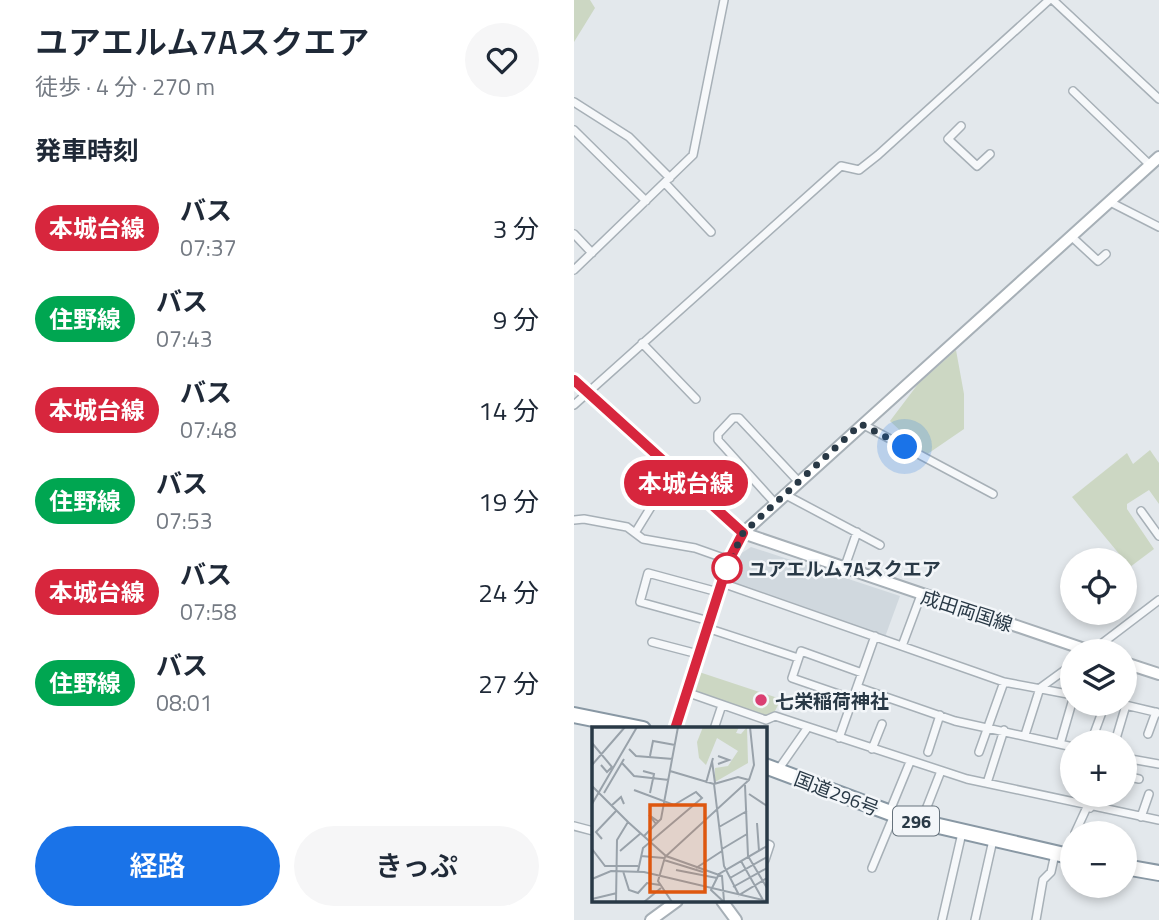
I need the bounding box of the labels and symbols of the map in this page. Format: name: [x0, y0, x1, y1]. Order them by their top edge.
your location: [887, 429, 922, 464]
line badge: 本城台線: [637, 460, 735, 506]
marker: ユアエルム7Aスクエア: [712, 553, 742, 583]
place label: ユアエルム7Aスクエア: [748, 554, 941, 583]
street label: 成田両国線: [917, 582, 1017, 638]
place label: 七栄稲荷神社: [775, 686, 889, 715]
marker: 七栄稲荷神社: [753, 692, 769, 708]
inset map: [592, 727, 766, 902]
street label: 国道296号: [790, 764, 884, 822]
road number: 296: [893, 806, 939, 836]

